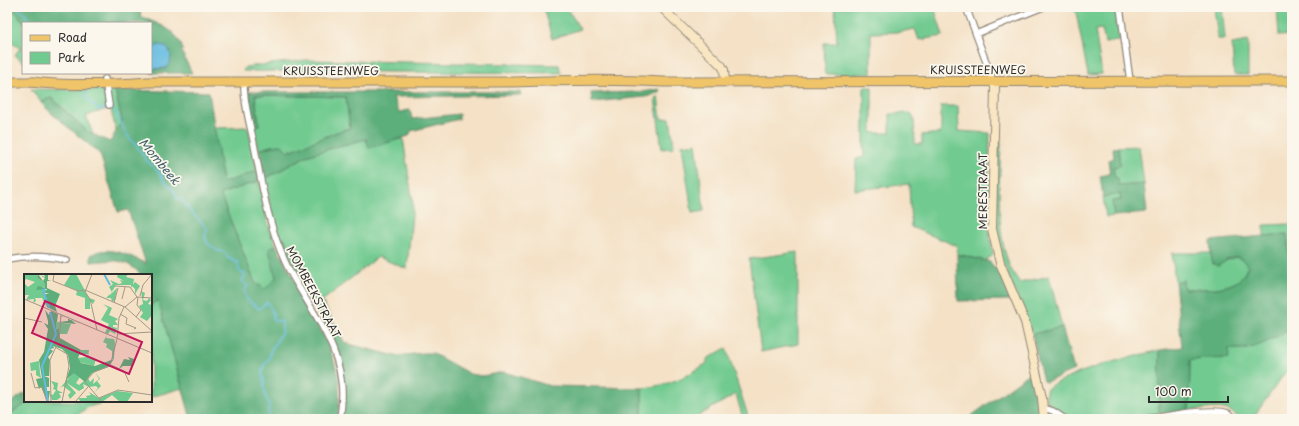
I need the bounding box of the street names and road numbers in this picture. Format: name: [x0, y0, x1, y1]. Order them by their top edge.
street label: KRUISSTEENWEG: [930, 61, 1026, 78]
street label: KRUISSTEENWEG: [283, 62, 379, 79]
street label: MERESTRAAT: [974, 152, 991, 229]
street label: MOMBEEKSTRAAT: [283, 243, 346, 341]

